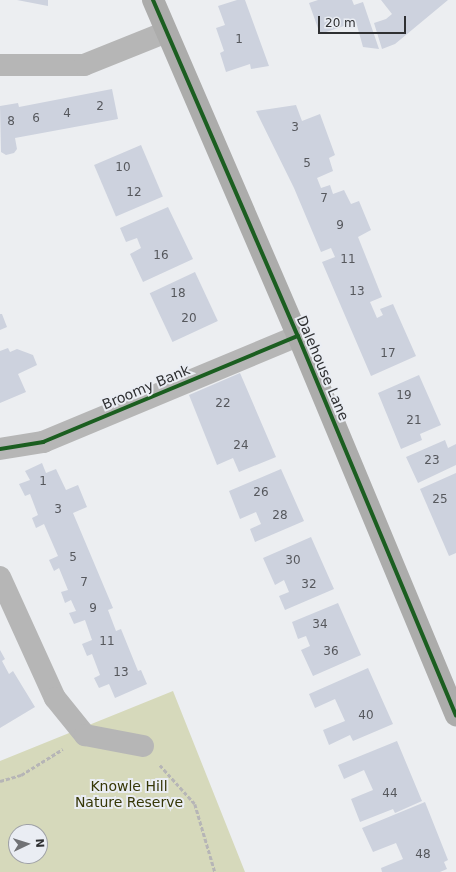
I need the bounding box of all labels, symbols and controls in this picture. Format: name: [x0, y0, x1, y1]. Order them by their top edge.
scale bar: [320, 8, 408, 34]
text: 20 m: [325, 16, 356, 30]
house number: 1: [235, 33, 243, 47]
house number: 2: [96, 100, 104, 114]
house number: 4: [63, 107, 71, 121]
house number: 6: [32, 112, 40, 126]
house number: 8: [7, 115, 15, 129]
house number: 3: [291, 121, 299, 135]
house number: 5: [303, 157, 311, 171]
house number: 10: [115, 161, 131, 175]
house number: 12: [126, 186, 142, 200]
house number: 7: [320, 192, 328, 206]
house number: 9: [336, 219, 344, 233]
house number: 16: [153, 249, 169, 263]
house number: 11: [340, 253, 356, 267]
house number: 13: [349, 285, 365, 299]
house number: 18: [170, 287, 186, 301]
house number: 20: [181, 312, 197, 326]
street label: Dalehouse Lane: [293, 313, 353, 423]
house number: 17: [380, 347, 396, 361]
street label: Broomy Bank: [100, 361, 192, 413]
house number: 19: [396, 389, 412, 403]
house number: 22: [215, 397, 231, 411]
house number: 21: [406, 414, 422, 428]
house number: 24: [233, 439, 249, 453]
house number: 23: [424, 454, 440, 468]
house number: 1: [39, 475, 47, 489]
house number: 26: [253, 486, 269, 500]
house number: 25: [432, 493, 448, 507]
house number: 3: [54, 503, 62, 517]
house number: 28: [272, 509, 288, 523]
house number: 5: [69, 551, 77, 565]
house number: 30: [285, 554, 301, 568]
house number: 7: [80, 576, 88, 590]
house number: 32: [301, 578, 317, 592]
house number: 9: [89, 602, 97, 616]
house number: 34: [312, 618, 328, 632]
house number: 11: [99, 635, 115, 649]
house number: 36: [323, 645, 339, 659]
house number: 13: [113, 666, 129, 680]
house number: 40: [358, 709, 374, 723]
park label: Knowle Hill Nature Reserve: [75, 778, 183, 810]
house number: 44: [382, 787, 398, 801]
north arrow: [8, 824, 48, 864]
text: N: [33, 838, 46, 848]
house number: 48: [415, 848, 431, 862]

